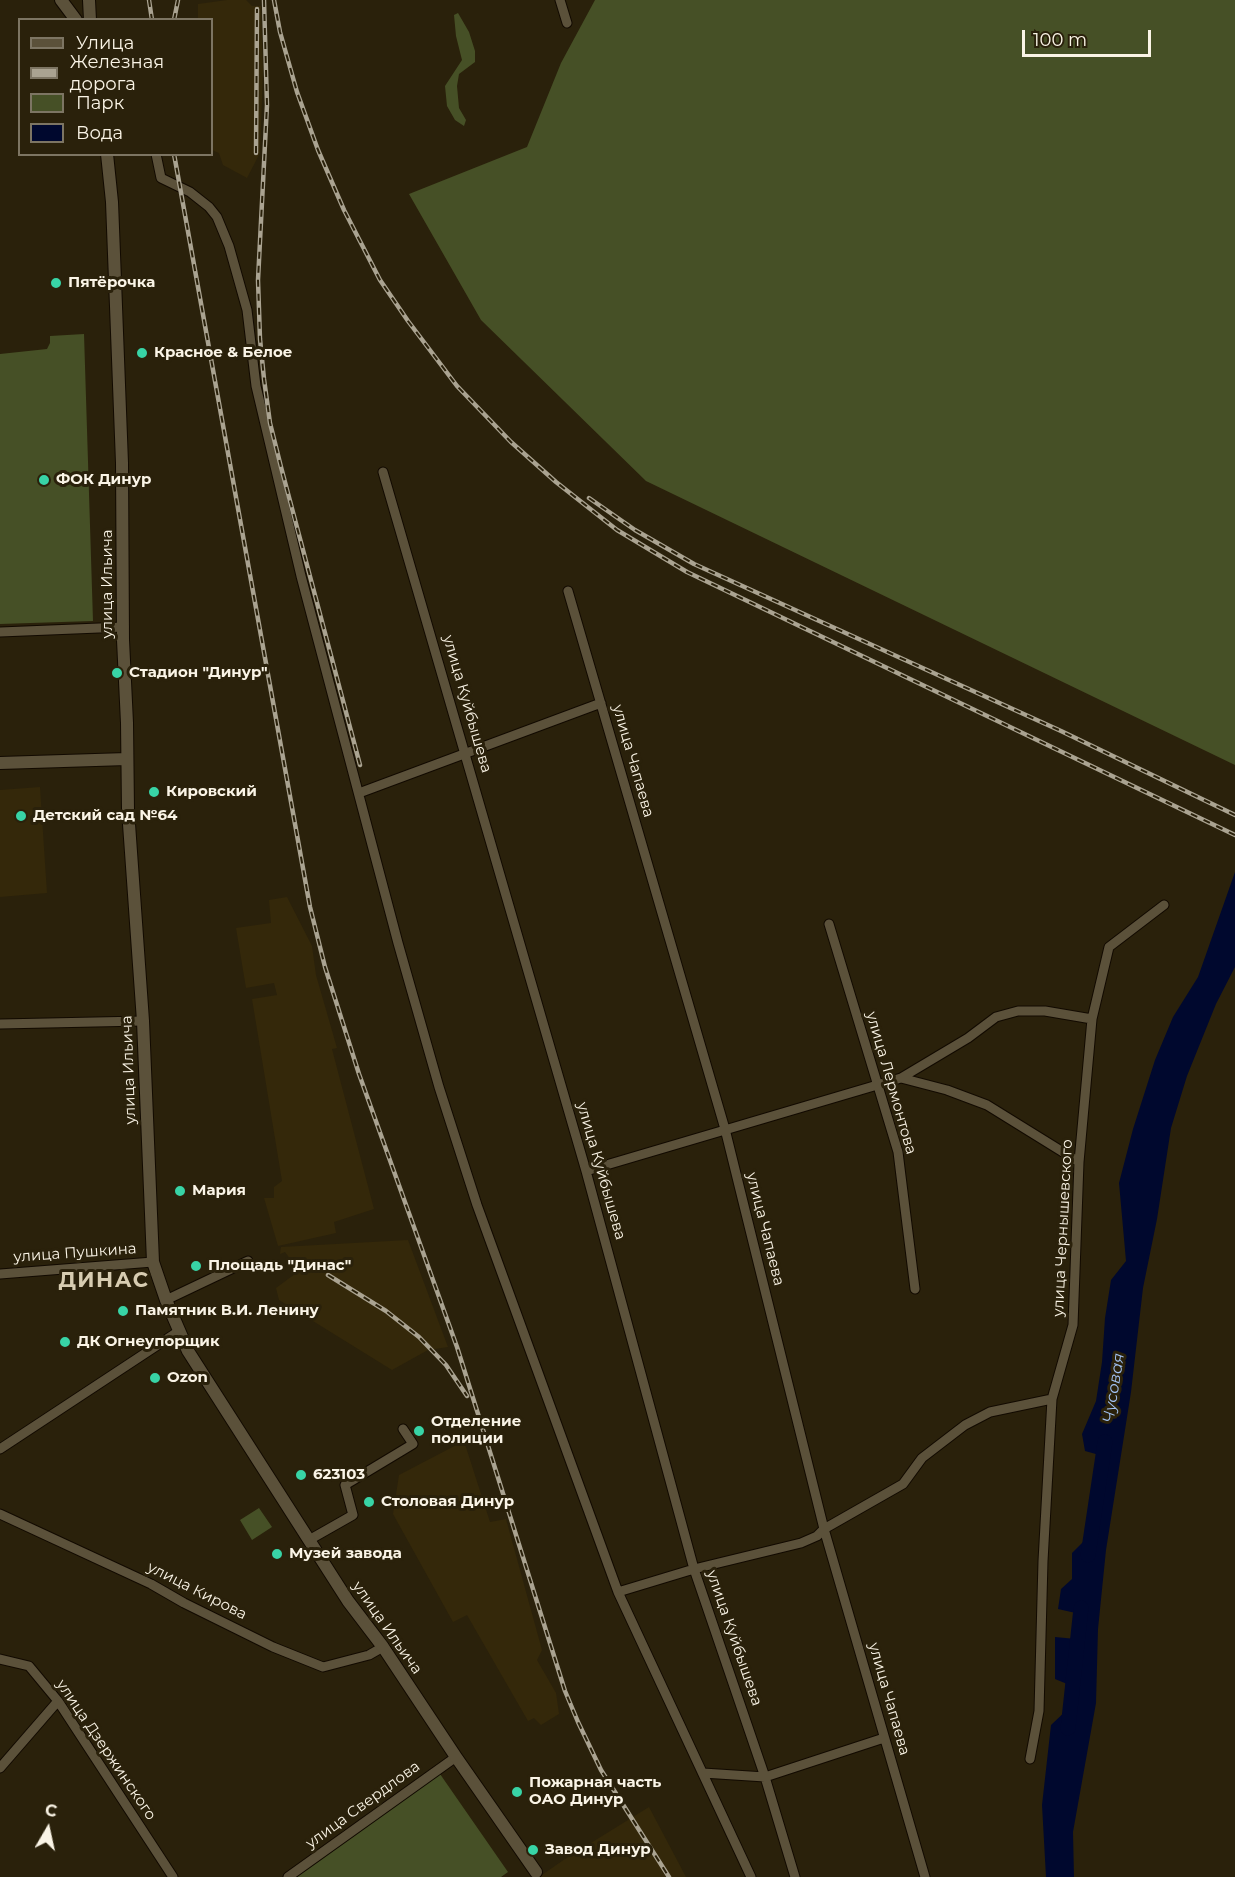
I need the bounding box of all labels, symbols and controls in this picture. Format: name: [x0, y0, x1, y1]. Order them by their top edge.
legend: [18, 18, 213, 156]
scale bar: [1025, 18, 1154, 56]
text: 100 m: [1033, 29, 1087, 51]
text: Улица: [76, 32, 134, 54]
text: Железная дорога: [70, 51, 164, 95]
text: Парк: [76, 92, 124, 114]
text: Вода: [76, 122, 123, 144]
place label: Пятёрочка: [68, 274, 155, 292]
marker: Пятёрочка: [49, 276, 63, 290]
place label: Красное & Белое: [154, 344, 292, 362]
marker: Красное & Белое: [135, 346, 149, 360]
place label: ФОК Динур: [56, 471, 151, 489]
marker: ФОК Динур: [37, 473, 51, 487]
street label: улица Ильича: [99, 529, 117, 639]
street label: улица Куйбышева: [439, 633, 495, 775]
place label: Стадион "Динур": [129, 664, 268, 682]
marker: Стадион "Динур": [110, 666, 124, 680]
street label: улица Чапаева: [608, 703, 658, 819]
place label: Кировский: [166, 783, 257, 801]
marker: Кировский: [147, 785, 161, 799]
place label: Детский сад №64: [33, 807, 177, 825]
marker: Детский сад №64: [14, 809, 28, 823]
street label: улица Лермонтова: [862, 1010, 920, 1156]
street label: улица Ильича: [118, 1015, 140, 1125]
street label: улица Куйбышева: [573, 1100, 629, 1242]
street label: улица Чернышевского: [1049, 1139, 1077, 1317]
street label: улица Чапаева: [742, 1170, 788, 1288]
place label: Мария: [192, 1182, 246, 1200]
marker: Мария: [173, 1184, 187, 1198]
street label: улица Пушкина: [13, 1240, 137, 1266]
place label: Площадь "Динас": [208, 1257, 351, 1275]
marker: Площадь "Динас": [189, 1259, 203, 1273]
district label: ДИНАС: [58, 1268, 150, 1294]
place label: Памятник В.И. Ленину: [135, 1302, 319, 1320]
marker: Памятник В.И. Ленину: [116, 1304, 130, 1318]
place label: ДК Огнеупорщик: [77, 1333, 220, 1351]
marker: ДК Огнеупорщик: [58, 1335, 72, 1349]
water label: Чусовая: [1099, 1352, 1129, 1424]
place label: Ozon: [167, 1369, 208, 1387]
marker: Ozon: [148, 1371, 162, 1385]
place label: Отделение полиции: [431, 1413, 521, 1448]
marker: Отделение полиции: [412, 1424, 426, 1438]
place label: 623103: [313, 1466, 365, 1484]
marker: 623103: [294, 1468, 308, 1482]
place label: Столовая Динур: [381, 1493, 514, 1511]
marker: Столовая Динур: [362, 1495, 376, 1509]
place label: Музей завода: [289, 1545, 402, 1563]
marker: Музей завода: [270, 1547, 284, 1561]
street label: улица Кирова: [144, 1558, 250, 1624]
street label: улица Куйбышева: [702, 1568, 766, 1708]
street label: улица Ильича: [348, 1578, 426, 1678]
street label: улица Чапаева: [864, 1641, 914, 1757]
street label: улица Дзержинского: [52, 1676, 160, 1824]
street label: улица Свердлова: [302, 1758, 424, 1852]
place label: Пожарная часть ОАО Динур: [529, 1774, 661, 1809]
marker: Пожарная часть ОАО Динур: [510, 1785, 524, 1799]
north arrow: [18, 1799, 78, 1859]
text: С: [44, 1800, 58, 1821]
place label: Завод Динур: [545, 1841, 651, 1859]
marker: Завод Динур: [526, 1843, 540, 1857]

